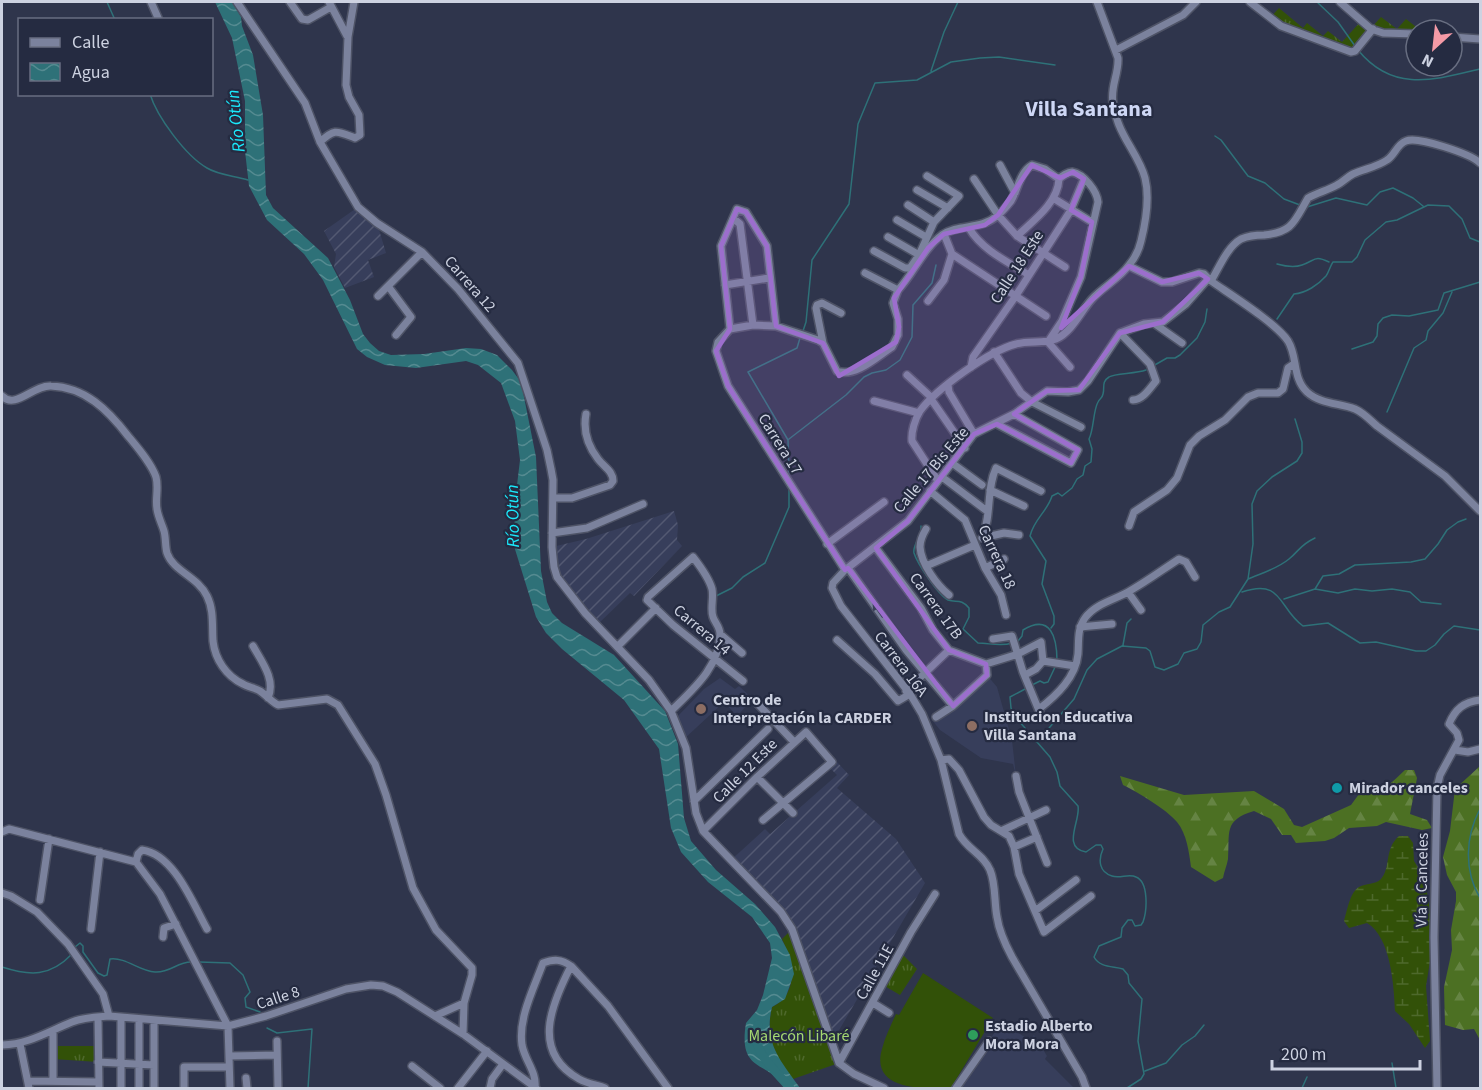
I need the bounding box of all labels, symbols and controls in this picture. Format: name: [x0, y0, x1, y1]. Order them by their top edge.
legend: [18, 18, 213, 96]
north arrow: [1404, 18, 1464, 78]
text: Calle: [72, 30, 110, 55]
text: N: [1418, 48, 1437, 73]
text: Agua: [72, 60, 110, 85]
water label: Río Otún: [220, 88, 252, 154]
district label: Villa Santana: [1024, 93, 1153, 125]
street label: Calle 18 Este: [985, 226, 1049, 308]
street label: Carrera 12: [439, 251, 501, 317]
street label: Carrera 17: [753, 409, 807, 479]
street label: Calle 17 Bis Este: [888, 422, 974, 518]
water label: Río Otún: [500, 484, 526, 548]
street label: Carrera 18: [973, 521, 1021, 593]
street label: Carrera 17B: [904, 568, 968, 644]
street label: Carrera 14: [669, 600, 735, 660]
one-way arrow: [872, 602, 884, 618]
street label: Carrera 16A: [869, 627, 933, 702]
place label: Centro de Interpretación la CARDER: [713, 689, 892, 729]
marker: Centro de Interpretación la CARDER: [694, 702, 708, 716]
place label: Institucion Educativa Villa Santana: [983, 706, 1133, 746]
marker: Institucion Educativa Villa Santana: [965, 719, 979, 733]
street label: Calle 12 Este: [708, 734, 782, 808]
place label: Mirador canceles: [1349, 777, 1468, 799]
marker: Mirador canceles: [1330, 781, 1344, 795]
street label: Vía a Canceles: [1410, 832, 1434, 927]
street label: Calle 11E: [851, 940, 899, 1004]
street label: Calle 8: [253, 981, 303, 1015]
place label: Estadio Alberto Mora Mora: [985, 1015, 1093, 1055]
park label: Malecón Libaré: [748, 1025, 850, 1047]
marker: Estadio Alberto Mora Mora: [966, 1028, 980, 1042]
scale bar: [1272, 1033, 1420, 1071]
text: 200 m: [1281, 1042, 1326, 1067]

